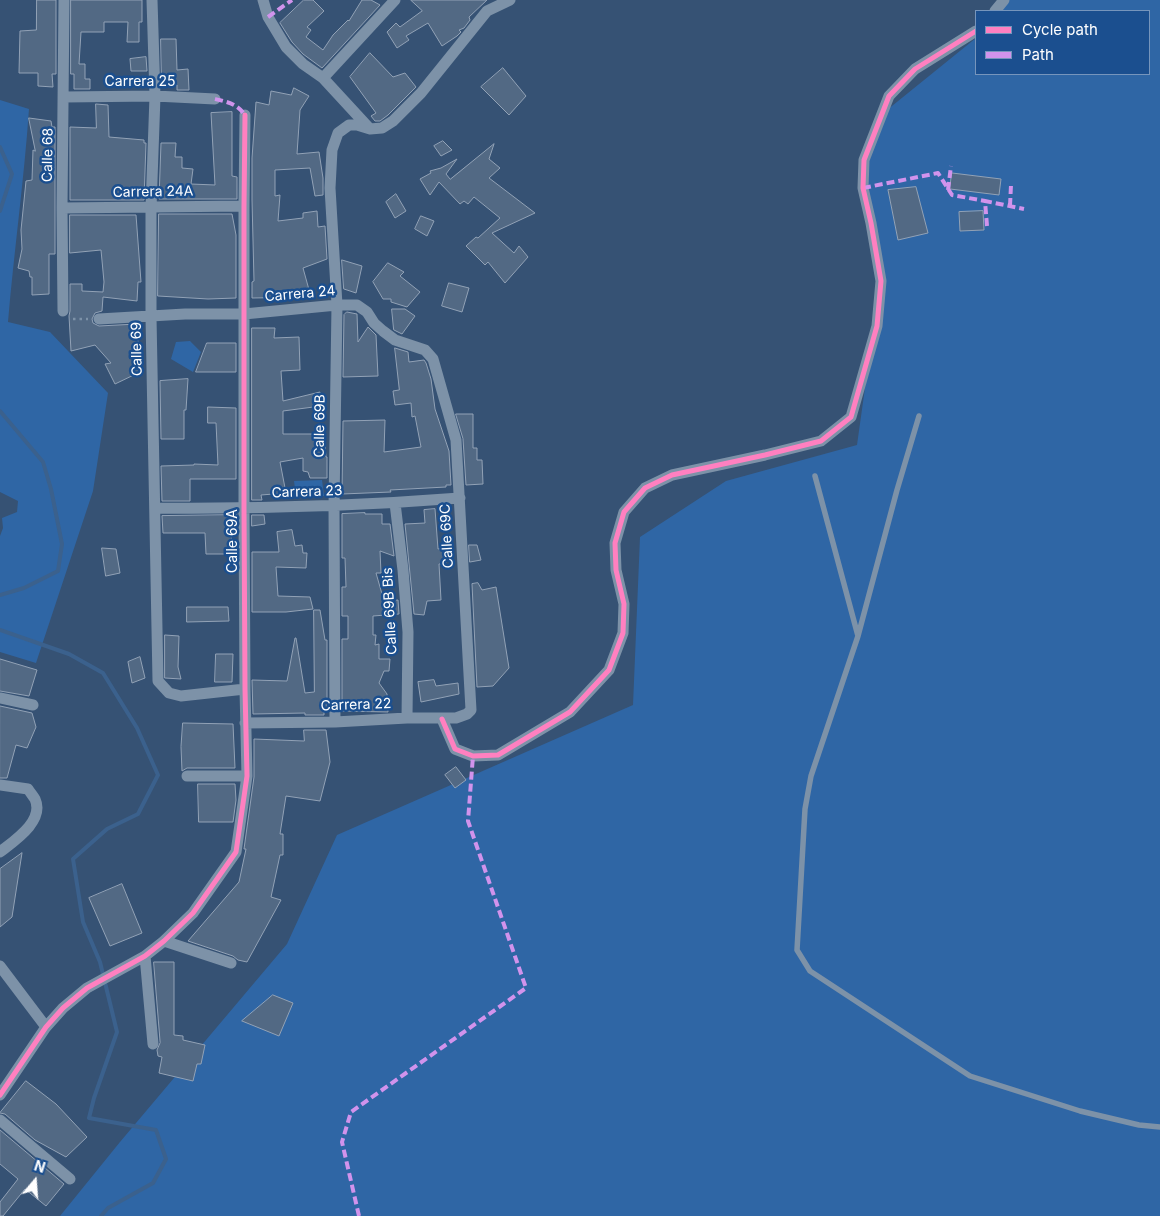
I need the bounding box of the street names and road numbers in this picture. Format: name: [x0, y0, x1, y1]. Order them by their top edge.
street label: Carrera 25: [105, 74, 175, 90]
street label: Calle 68: [39, 128, 57, 182]
street label: Carrera 24A: [112, 183, 194, 201]
street label: Carrera 24: [264, 283, 336, 305]
street label: Calle 69: [128, 322, 146, 376]
street label: Calle 69B: [311, 394, 329, 458]
street label: Carrera 23: [271, 482, 343, 502]
street label: Calle 69C: [437, 503, 457, 569]
street label: Calle 69A: [225, 509, 241, 573]
street label: Calle 69B Bis: [379, 567, 401, 655]
street label: Carrera 22: [320, 695, 392, 715]

